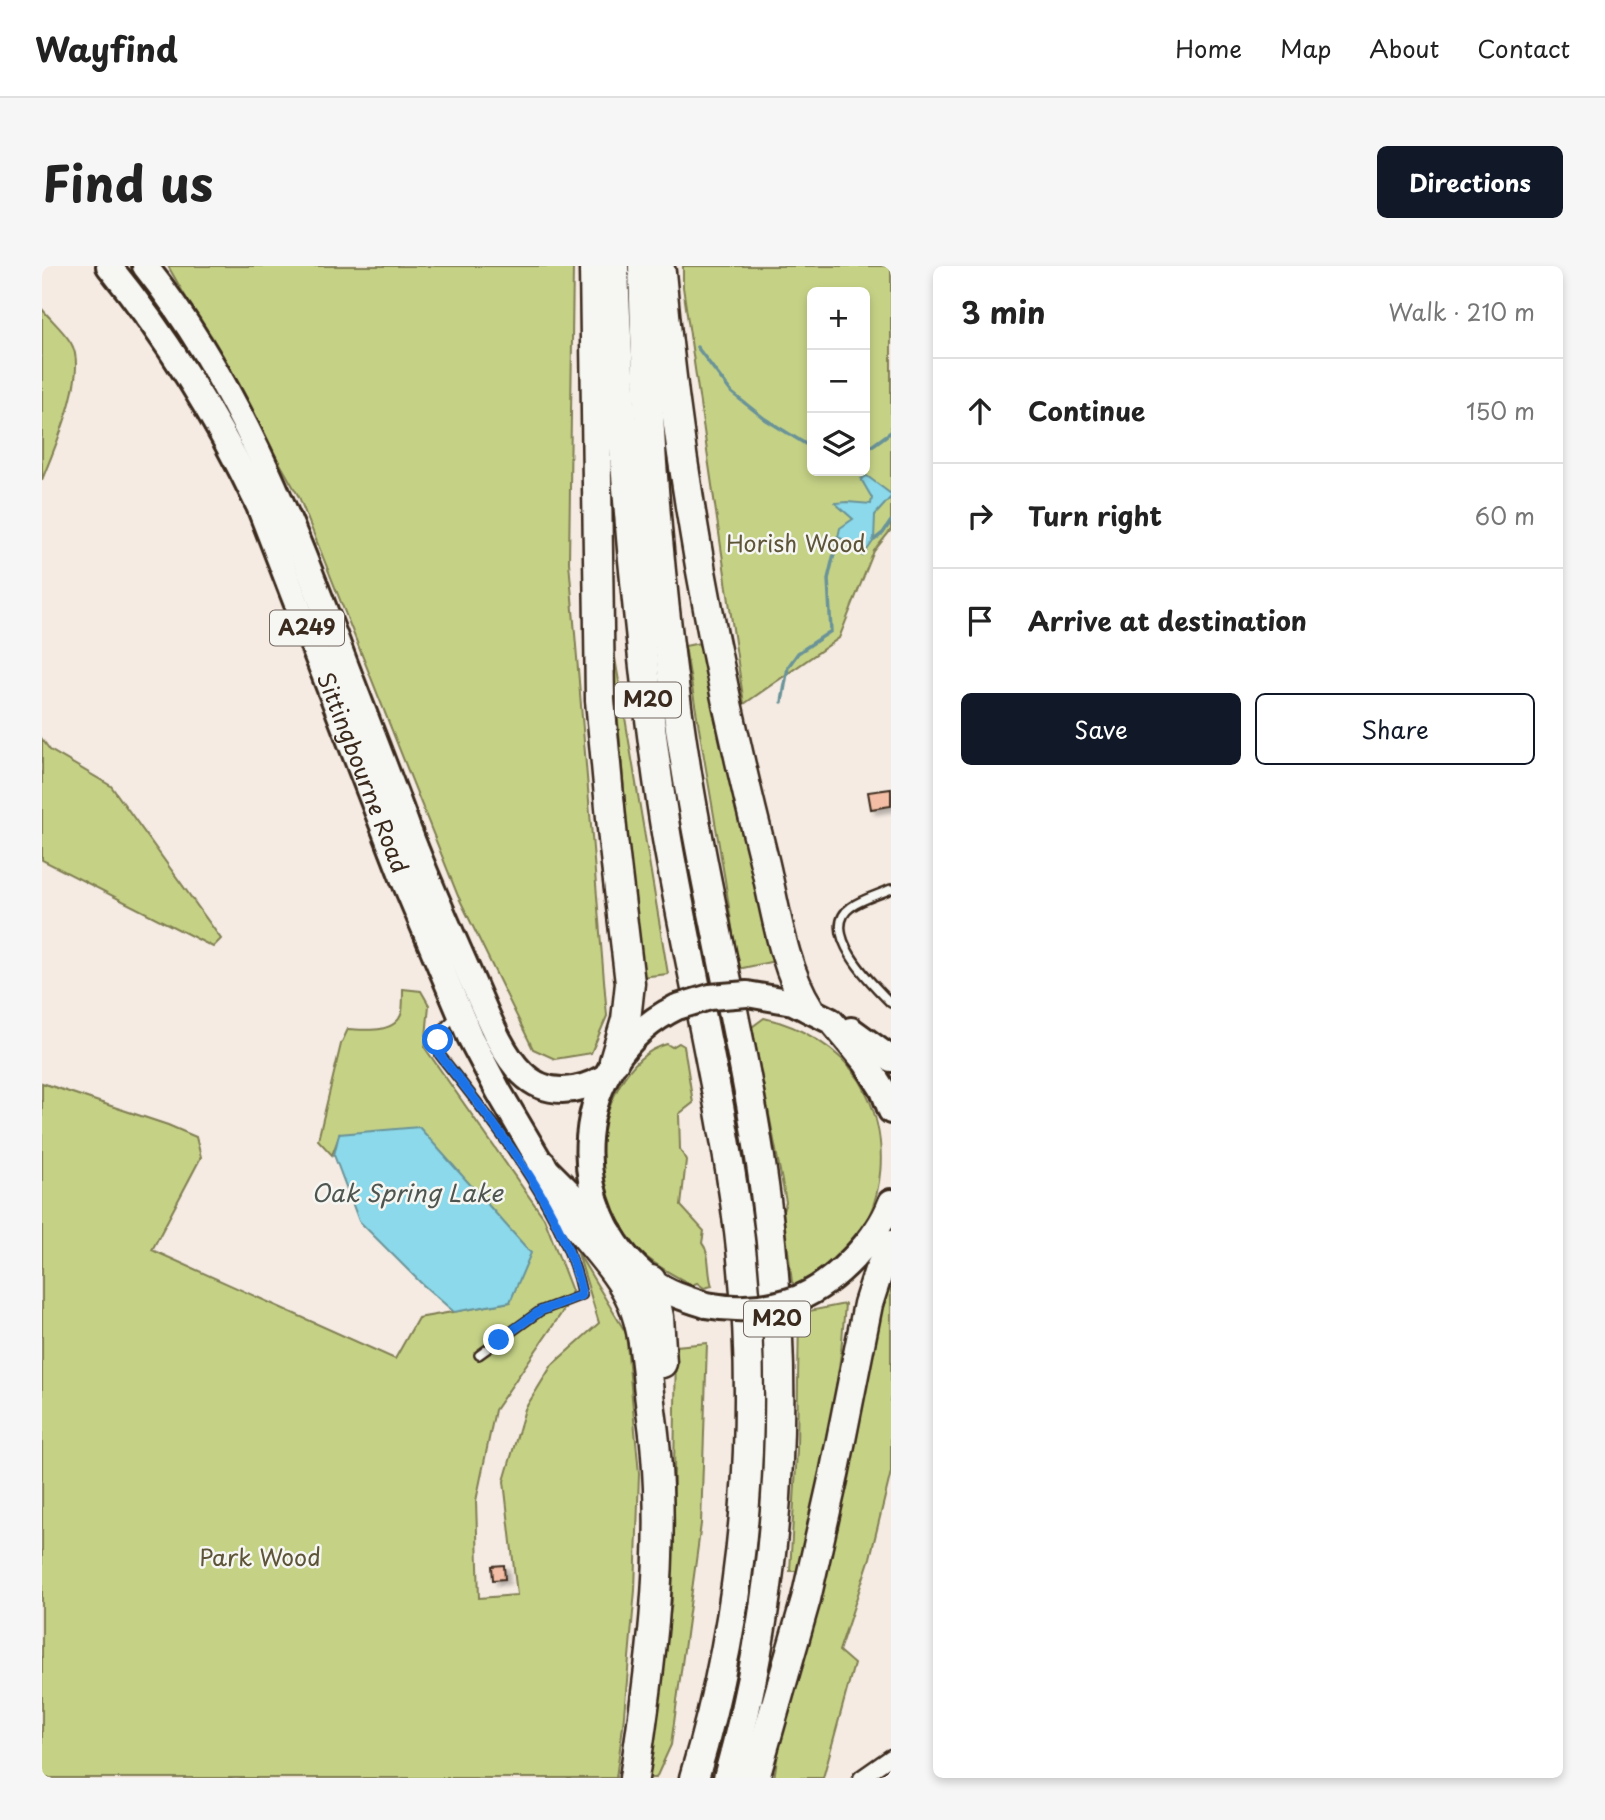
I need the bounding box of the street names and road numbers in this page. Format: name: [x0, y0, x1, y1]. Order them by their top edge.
road number: A249: [270, 610, 344, 646]
street label: Sittingbourne Road: [309, 667, 419, 878]
road number: M20: [615, 682, 681, 718]
road number: M20: [744, 1302, 810, 1336]

